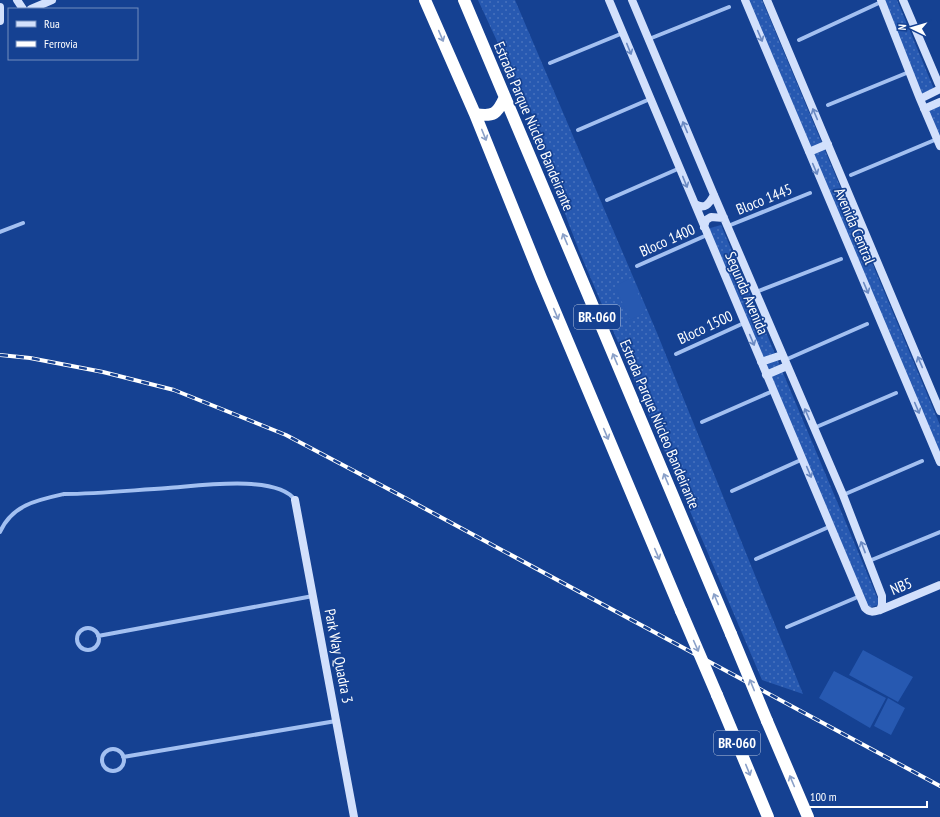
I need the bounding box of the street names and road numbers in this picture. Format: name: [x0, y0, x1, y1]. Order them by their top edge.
street label: Estrada Parque Núcleo Bandeirante: [490, 39, 578, 213]
street label: Bloco 1445: [733, 179, 795, 219]
street label: Avenida Central: [830, 185, 880, 268]
street label: Bloco 1400: [636, 219, 698, 261]
street label: Segunda Avenida: [721, 249, 773, 337]
road number: BR-060: [574, 305, 620, 329]
street label: Bloco 1500: [674, 306, 736, 348]
street label: Estrada Parque Núcleo Bandeirante: [616, 337, 704, 511]
street label: NB5: [887, 573, 915, 599]
street label: Park Way Quadra 3: [321, 607, 357, 705]
road number: BR-060: [714, 731, 760, 755]

